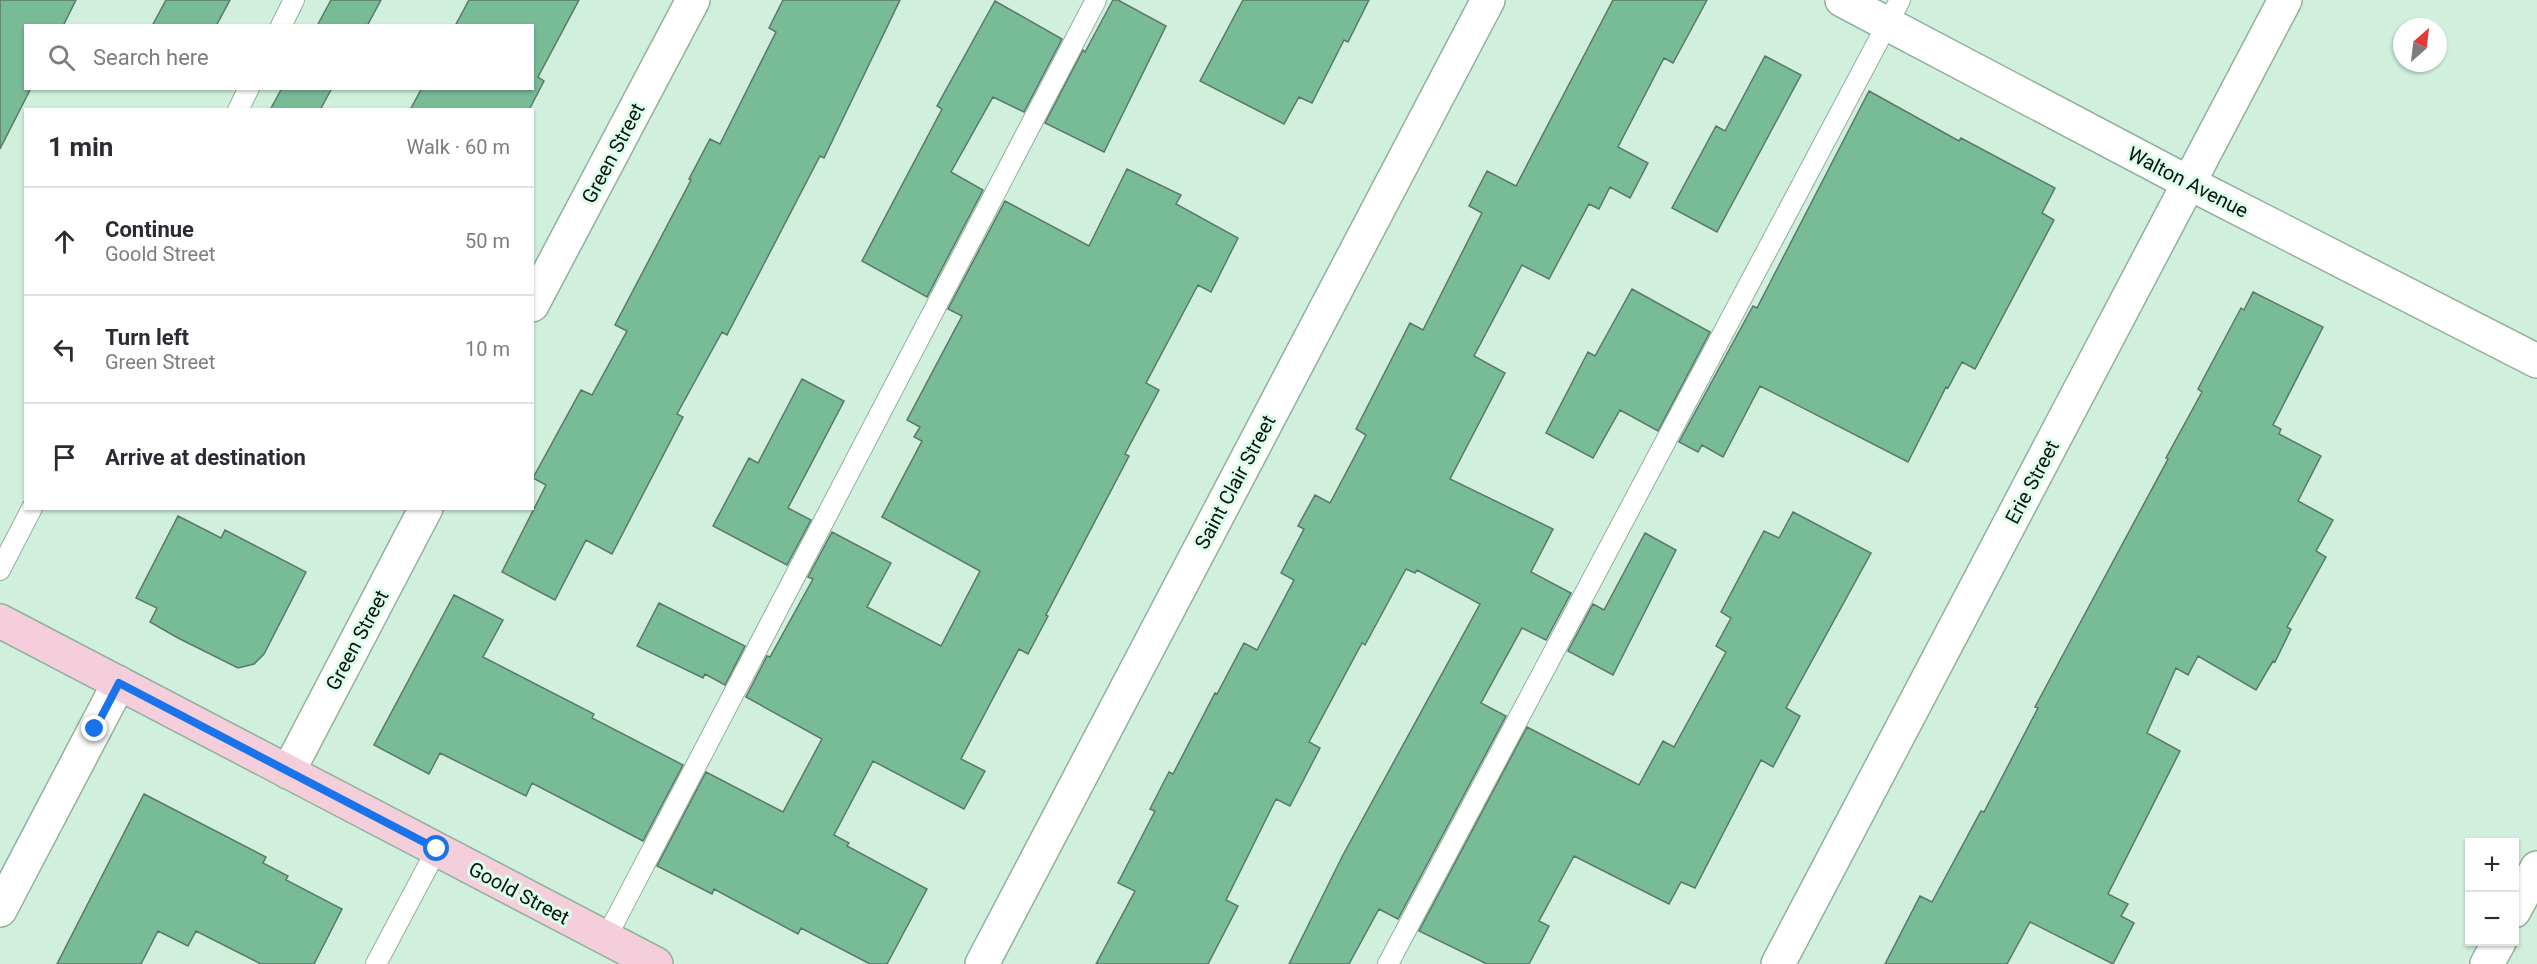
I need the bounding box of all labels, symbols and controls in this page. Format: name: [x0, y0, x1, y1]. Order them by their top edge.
north arrow: [2393, 18, 2447, 72]
search box: [24, 24, 534, 90]
icon: search: [45, 41, 78, 74]
text: Search here: [93, 45, 209, 70]
street label: Green Street: [577, 99, 649, 207]
text: 1 min: [48, 132, 113, 162]
text: Walk · 60 m: [407, 135, 510, 159]
street label: Walton Avenue: [2124, 141, 2252, 223]
text: Continue: [105, 217, 194, 242]
icon: ahead: [48, 225, 81, 258]
text: 50 m: [465, 229, 510, 253]
text: Goold Street: [105, 242, 215, 266]
text: Turn left: [105, 325, 189, 350]
icon: left: [48, 333, 81, 366]
text: 10 m: [465, 337, 510, 361]
text: Green Street: [105, 350, 215, 374]
street label: Saint Clair Street: [1190, 411, 1280, 553]
street label: Erie Street: [2000, 436, 2064, 528]
icon: arrive: [48, 441, 81, 474]
text: Arrive at destination: [105, 445, 306, 470]
street label: Green Street: [321, 586, 393, 694]
route end: [81, 715, 107, 741]
route start: [423, 835, 449, 861]
map controls: [2465, 838, 2519, 946]
button: +: [2465, 838, 2519, 892]
street label: Goold Street: [465, 857, 573, 929]
button: −: [2465, 892, 2519, 946]

